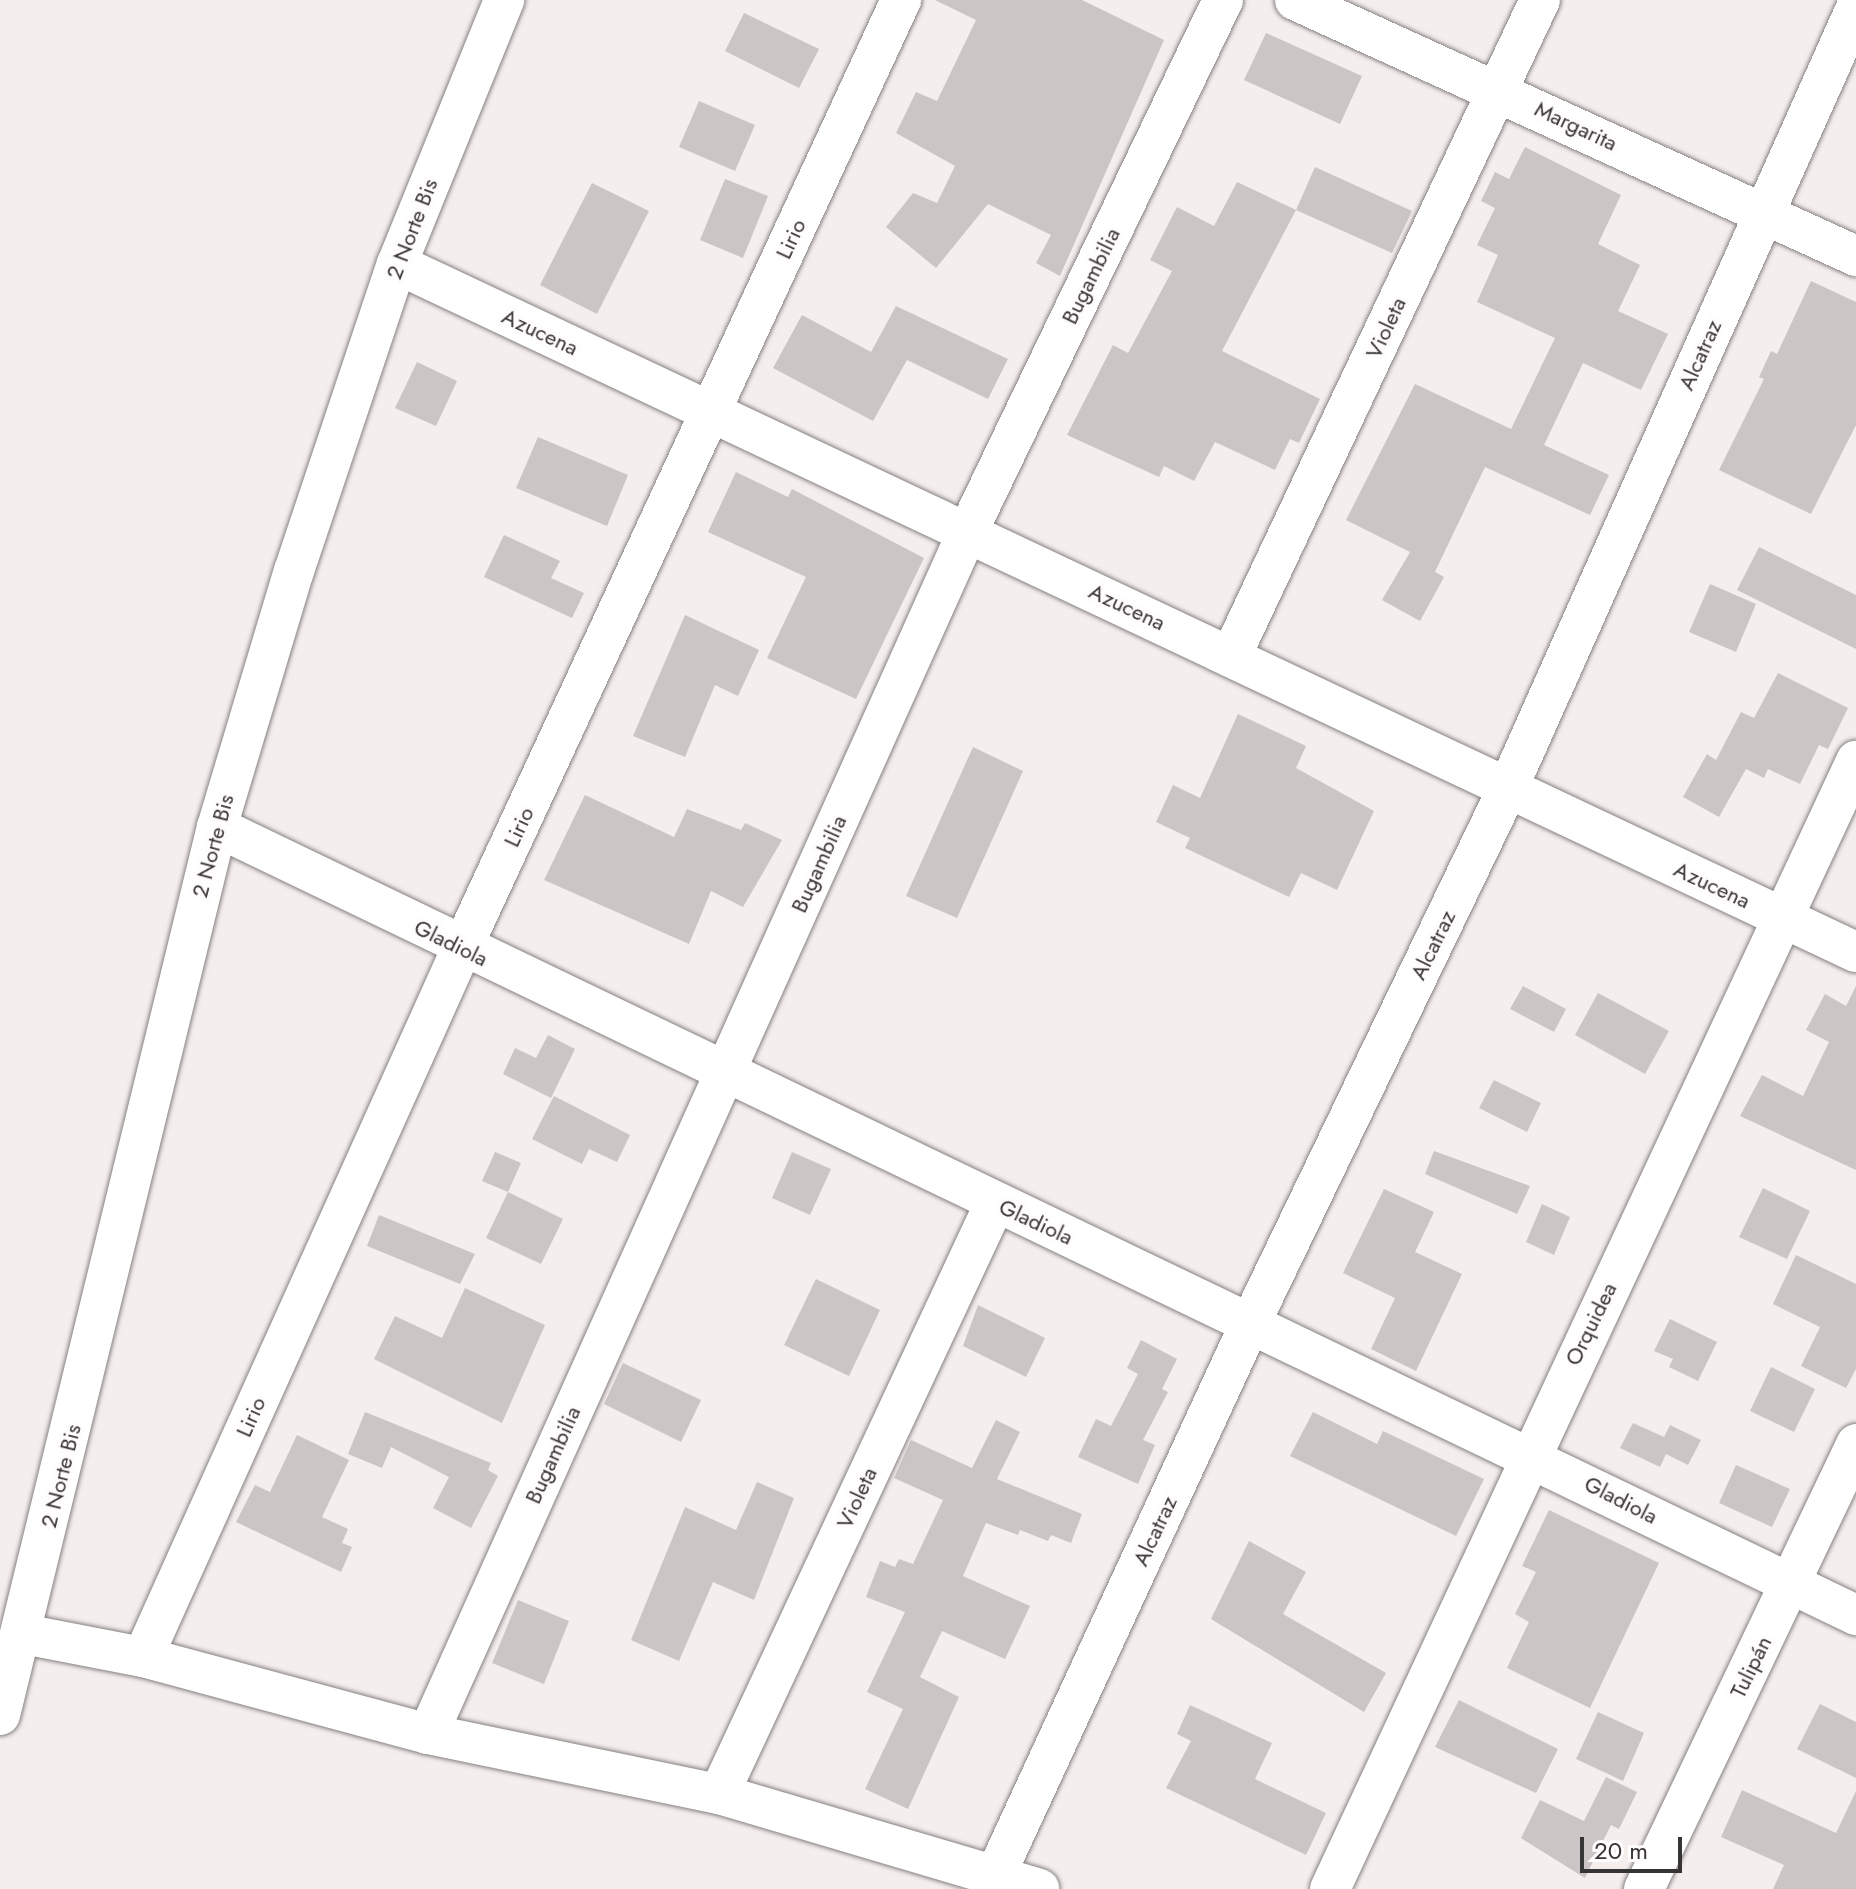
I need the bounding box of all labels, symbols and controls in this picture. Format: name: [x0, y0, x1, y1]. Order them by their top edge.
street label: Margarita: [1531, 95, 1621, 157]
street label: 2 Norte Bis: [381, 175, 443, 283]
street label: Lirio: [770, 215, 812, 263]
street label: Bugambilia: [1056, 224, 1126, 328]
street label: Violeta: [1360, 293, 1412, 363]
street label: Azucena: [498, 303, 582, 361]
street label: Alcatraz: [1673, 316, 1727, 394]
street label: Azucena: [1085, 578, 1169, 636]
street label: 2 Norte Bis: [187, 791, 239, 901]
street label: Lirio: [498, 803, 540, 851]
street label: Bugambilia: [786, 811, 852, 917]
street label: Azucena: [1670, 856, 1754, 914]
street label: Alcatraz: [1405, 906, 1461, 984]
street label: Gladiola: [410, 914, 492, 972]
street label: Gladiola: [995, 1193, 1077, 1251]
street label: Orquidea: [1560, 1278, 1622, 1370]
street label: Lirio: [231, 1393, 271, 1441]
street label: Bugambilia: [520, 1402, 586, 1508]
street label: 2 Norte Bis: [35, 1421, 87, 1531]
street label: Violeta: [831, 1463, 883, 1533]
street label: Gladiola: [1580, 1470, 1662, 1530]
street label: Alcatraz: [1127, 1492, 1183, 1570]
street label: Tulipán: [1725, 1632, 1777, 1702]
scale bar: [1584, 1821, 1686, 1871]
text: 20 m: [1594, 1833, 1648, 1868]

